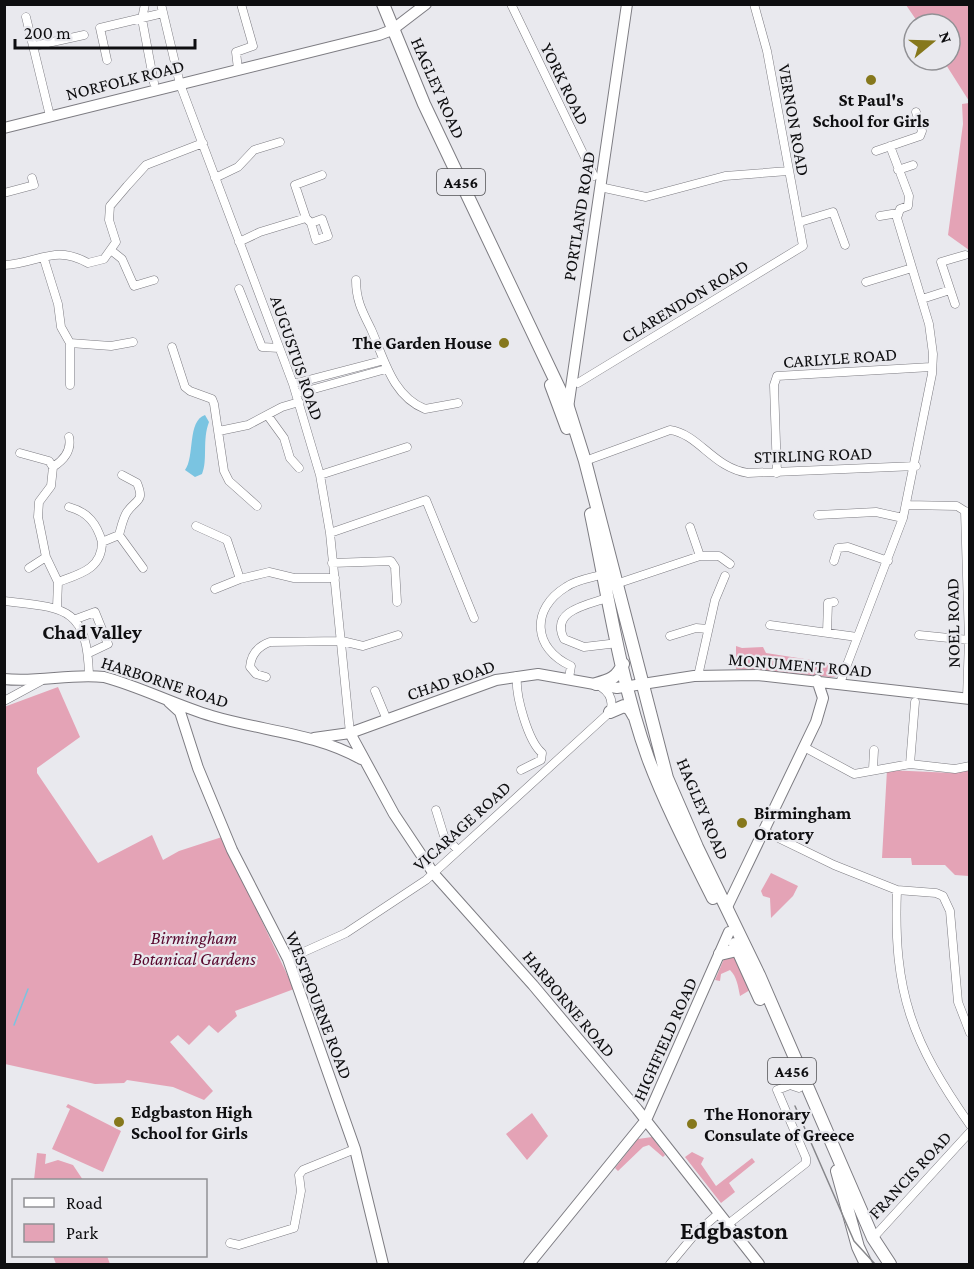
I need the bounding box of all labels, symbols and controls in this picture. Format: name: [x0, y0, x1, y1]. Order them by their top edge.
scale bar: [15, 12, 195, 50]
north arrow: [902, 12, 962, 72]
text: 200 m: [24, 23, 71, 43]
text: N: [936, 29, 956, 45]
street label: HAGLEY ROAD: [407, 34, 469, 142]
street label: YORK ROAD: [537, 40, 593, 128]
street label: NORFOLK ROAD: [64, 56, 186, 104]
street label: VERNON ROAD: [774, 63, 814, 177]
marker: St Paul's School for Girls: [864, 73, 878, 87]
place label: St Paul's School for Girls: [813, 90, 929, 131]
street label: PORTLAND ROAD: [559, 150, 599, 282]
road number: A456: [437, 169, 485, 195]
street label: CLARENDON ROAD: [618, 255, 752, 347]
street label: AUGUSTUS ROAD: [266, 293, 328, 423]
place label: The Garden House: [352, 333, 492, 353]
marker: The Garden House: [497, 336, 511, 350]
street label: CARLYLE ROAD: [782, 344, 898, 372]
street label: STIRLING ROAD: [753, 443, 873, 467]
street label: NOEL ROAD: [942, 578, 964, 668]
district label: Chad Valley: [42, 621, 142, 643]
street label: MONUMENT ROAD: [727, 649, 873, 681]
street label: HARBORNE ROAD: [99, 652, 231, 712]
street label: CHAD ROAD: [404, 656, 498, 704]
street label: HAGLEY ROAD: [673, 755, 733, 863]
street label: VICARAGE ROAD: [409, 777, 515, 875]
place label: Birmingham Oratory: [754, 803, 852, 844]
marker: Birmingham Oratory: [735, 816, 749, 830]
park label: Birmingham Botanical Gardens: [132, 928, 256, 969]
street label: WESTBOURNE ROAD: [282, 928, 356, 1082]
street label: HARBORNE ROAD: [519, 947, 619, 1061]
street label: HIGHFIELD ROAD: [629, 974, 701, 1104]
road number: A456: [768, 1058, 816, 1084]
place label: Edgbaston High School for Girls: [131, 1102, 253, 1143]
place label: The Honorary Consulate of Greece: [704, 1104, 854, 1145]
marker: Edgbaston High School for Girls: [112, 1115, 126, 1129]
marker: The Honorary Consulate of Greece: [685, 1117, 699, 1131]
street label: FRANCIS ROAD: [864, 1127, 956, 1223]
legend: [12, 1179, 207, 1257]
text: Road: [66, 1193, 103, 1213]
district label: Edgbaston: [680, 1217, 788, 1244]
text: Park: [66, 1223, 98, 1243]

